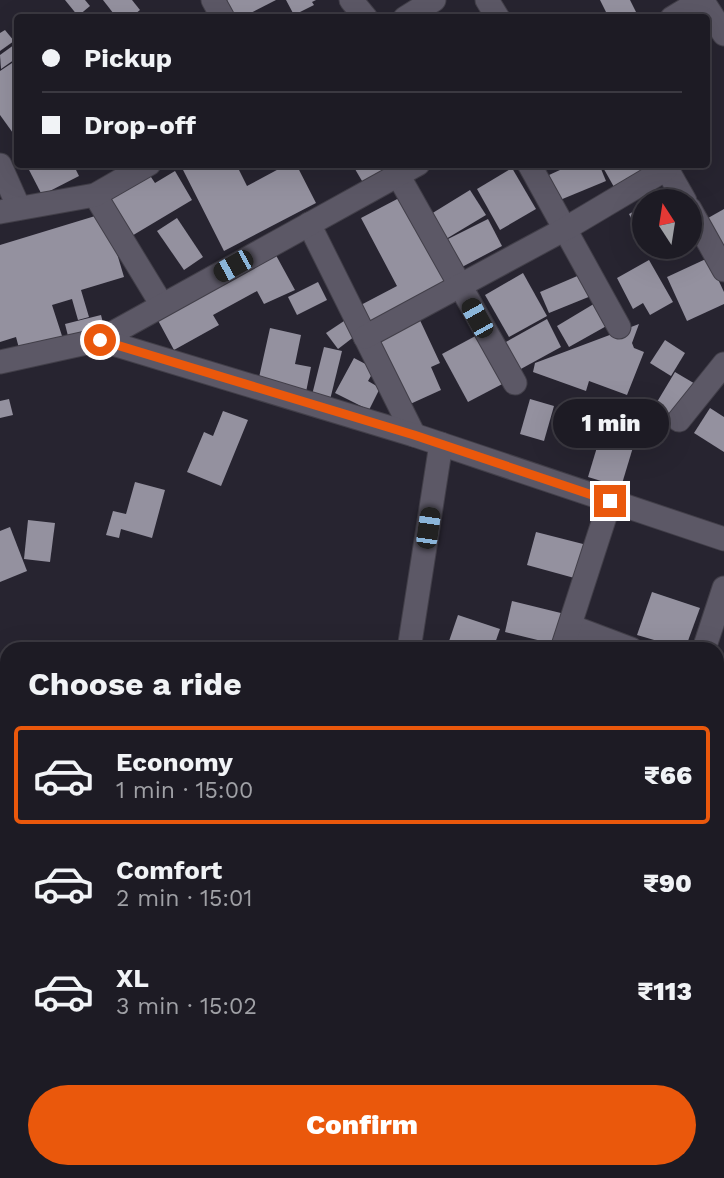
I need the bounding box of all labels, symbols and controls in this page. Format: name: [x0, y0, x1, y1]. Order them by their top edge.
text: Pickup: [84, 43, 172, 73]
text: Drop-off: [84, 110, 196, 140]
north arrow: [632, 189, 702, 259]
map controls: [632, 189, 702, 259]
car: [210, 247, 257, 285]
car: [458, 295, 497, 341]
route start: [84, 324, 116, 356]
callout: 1 min: [552, 400, 668, 448]
text: 1 min: [581, 410, 641, 437]
route end: [594, 485, 626, 517]
car: [415, 506, 442, 550]
text: Choose a ride: [28, 665, 242, 703]
icon: car: [32, 744, 95, 807]
text: Economy: [116, 747, 233, 777]
text: ₹66: [644, 760, 692, 790]
text: 1 min · 15:00: [116, 777, 253, 804]
icon: car: [32, 852, 95, 915]
text: Comfort: [116, 855, 222, 885]
text: ₹90: [643, 868, 692, 898]
text: 2 min · 15:01: [116, 885, 252, 912]
icon: car: [32, 960, 95, 1023]
text: XL: [116, 963, 149, 993]
text: ₹113: [637, 976, 692, 1006]
text: 3 min · 15:02: [116, 993, 257, 1020]
button: Confirm: [28, 1085, 696, 1165]

